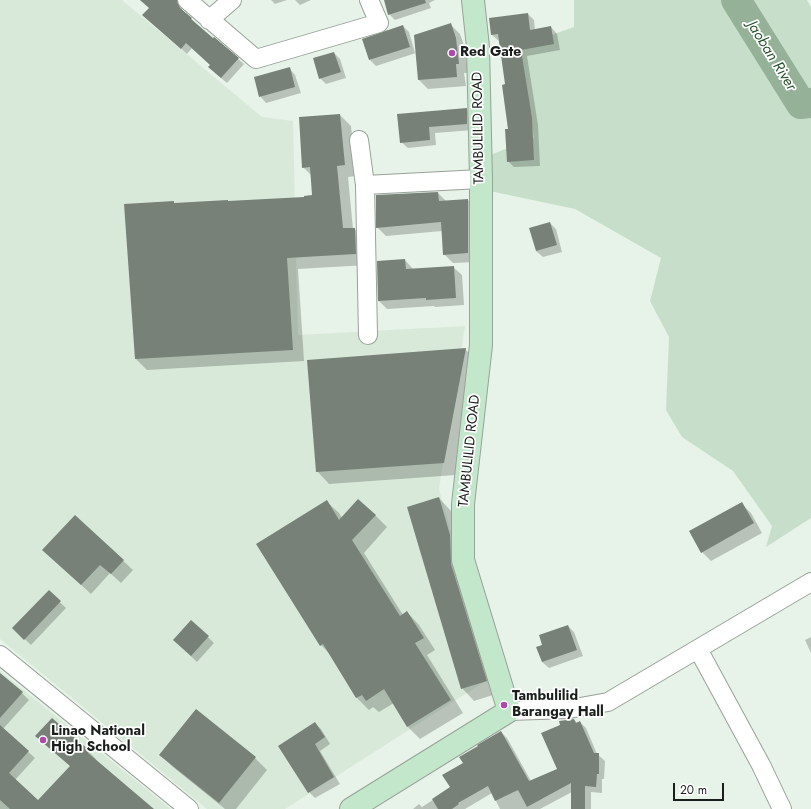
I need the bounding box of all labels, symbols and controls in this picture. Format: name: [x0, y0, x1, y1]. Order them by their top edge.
water label: Jaoban River: [742, 18, 800, 94]
place label: Red Gate: [460, 45, 521, 61]
marker: Red Gate: [447, 48, 457, 58]
street label: TAMBULILID ROAD: [470, 72, 488, 184]
street label: TAMBULILID ROAD: [456, 394, 484, 508]
place label: Tambulilid Barangay Hall: [512, 689, 604, 722]
marker: Tambulilid Barangay Hall: [499, 700, 509, 710]
place label: Linao National High School: [51, 724, 145, 756]
marker: Linao National High School: [38, 735, 48, 745]
scale bar: [675, 775, 726, 801]
text: 20 m: [680, 781, 707, 799]

